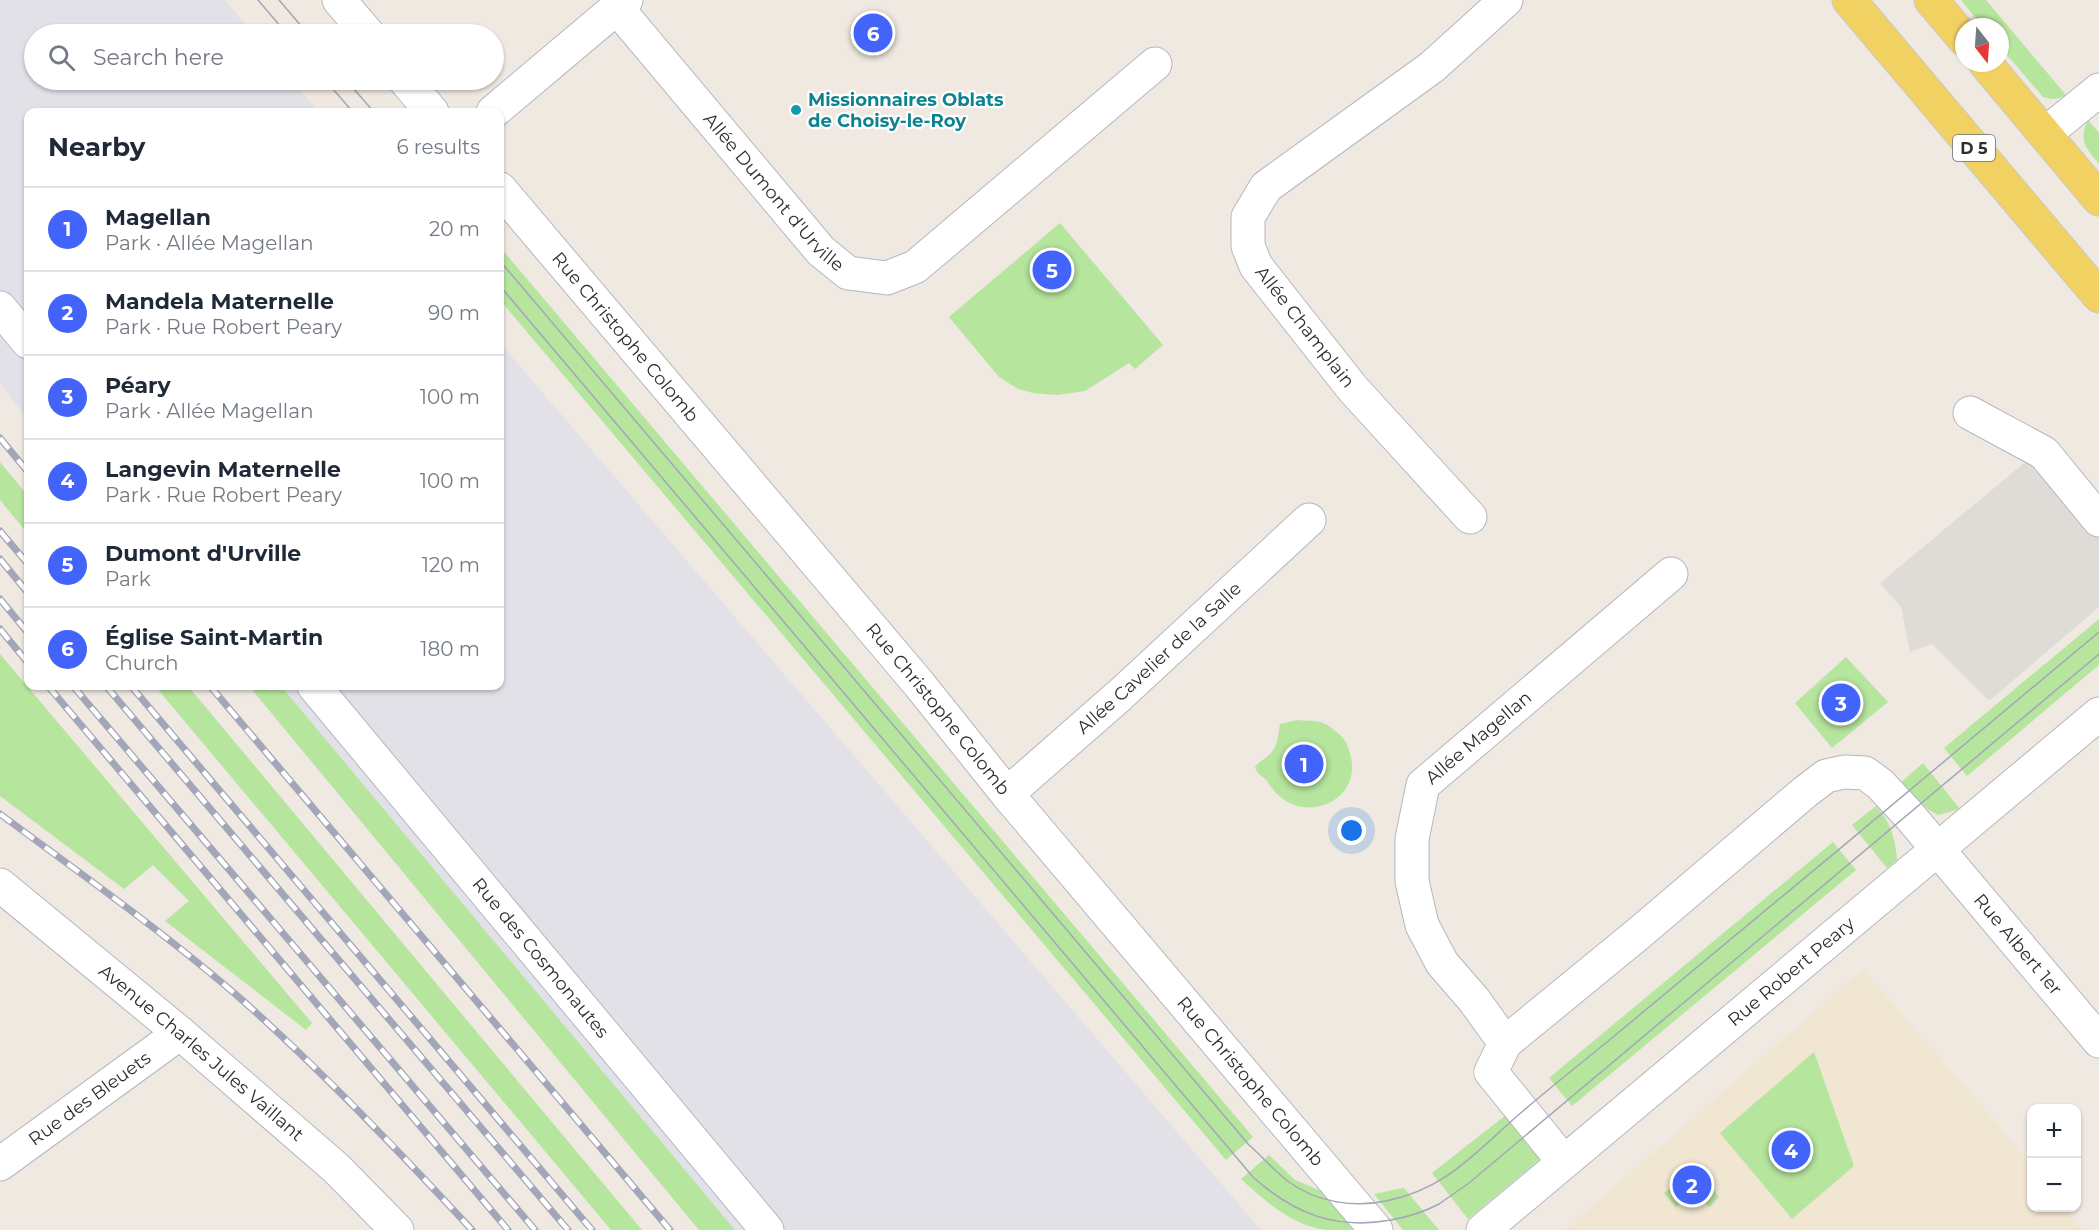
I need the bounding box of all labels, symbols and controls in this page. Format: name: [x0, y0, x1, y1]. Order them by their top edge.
pin: 6: [854, 10, 892, 56]
north arrow: [1955, 18, 2009, 72]
search box: [24, 24, 504, 90]
icon: search: [45, 41, 78, 74]
text: Search here: [93, 44, 224, 71]
place label: Missionnaires Oblats de Choisy-le-Roy: [808, 89, 1004, 132]
marker: Missionnaires Oblats de Choisy-le-Roy: [789, 103, 803, 117]
street label: Allée Dumont d'Urville: [699, 108, 849, 276]
text: Nearby: [48, 131, 145, 163]
text: 6 results: [396, 135, 480, 159]
road number: D 5: [1953, 135, 1995, 161]
text: Magellan: [105, 204, 211, 231]
text: 1: [64, 217, 71, 241]
text: 20 m: [429, 217, 480, 241]
text: Park · Allée Magellan: [105, 231, 313, 255]
street label: Rue Christophe Colomb: [547, 248, 703, 427]
pin: 5: [1032, 248, 1072, 292]
street label: Allée Champlain: [1251, 262, 1359, 392]
text: Mandela Maternelle: [105, 288, 334, 315]
text: 2: [62, 301, 73, 325]
text: 90 m: [428, 301, 480, 325]
text: Park · Rue Robert Peary: [105, 315, 342, 339]
text: Péary: [105, 372, 171, 399]
text: 3: [62, 385, 73, 409]
text: 100 m: [420, 385, 480, 409]
text: Park · Allée Magellan: [105, 399, 313, 423]
text: Langevin Maternelle: [105, 456, 341, 483]
text: 4: [61, 469, 74, 493]
text: 100 m: [420, 469, 480, 493]
text: Park · Rue Robert Peary: [105, 483, 342, 507]
text: Dumont d'Urville: [105, 540, 301, 567]
text: 5: [62, 553, 73, 577]
text: 120 m: [422, 553, 480, 577]
text: Park: [105, 567, 151, 591]
street label: Allée Cavelier de la Salle: [1072, 577, 1246, 739]
street label: Rue Christophe Colomb: [861, 619, 1015, 800]
text: Église Saint-Martin: [105, 624, 323, 651]
text: 6: [61, 637, 74, 661]
text: 180 m: [420, 637, 480, 661]
text: Church: [105, 651, 179, 675]
pin: 3: [1822, 680, 1860, 726]
street label: Allée Magellan: [1421, 686, 1536, 789]
pin: 1: [1284, 742, 1324, 786]
your location: [1337, 816, 1366, 845]
street label: Rue des Cosmonautes: [468, 873, 614, 1043]
street label: Rue Albert 1er: [1969, 889, 2067, 1000]
street label: Rue Robert Peary: [1723, 912, 1859, 1031]
street label: Avenue Charles Jules Vaillant: [94, 960, 308, 1146]
street label: Rue Christophe Colomb: [1172, 992, 1328, 1171]
street label: Rue des Bleuets: [24, 1047, 155, 1150]
map controls: [2027, 1104, 2081, 1212]
button: +: [2027, 1104, 2081, 1158]
pin: 4: [1772, 1128, 1810, 1172]
button: −: [2027, 1158, 2081, 1212]
pin: 2: [1672, 1162, 1712, 1208]

